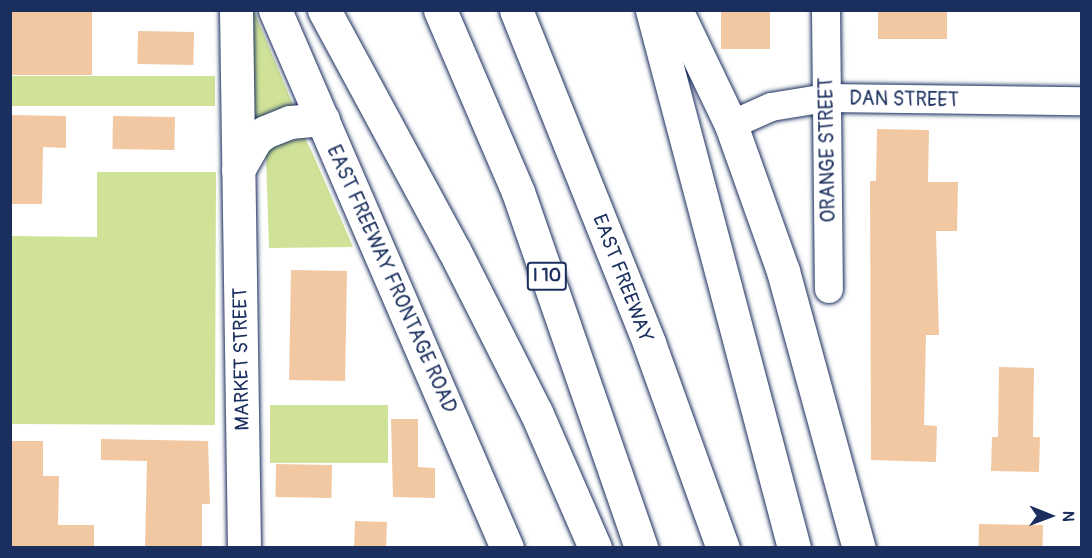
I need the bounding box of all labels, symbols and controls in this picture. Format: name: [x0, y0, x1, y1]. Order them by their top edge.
street label: ORANGE STREET: [814, 77, 840, 223]
street label: DAN STREET: [849, 86, 959, 112]
street label: EAST FREEWAY FRONTAGE ROAD: [322, 141, 462, 417]
street label: EAST FREEWAY: [588, 211, 658, 345]
road number: I 10: [526, 261, 568, 291]
street label: MARKET STREET: [228, 287, 254, 431]
north arrow: [1020, 486, 1080, 546]
text: N: [1058, 511, 1078, 522]

